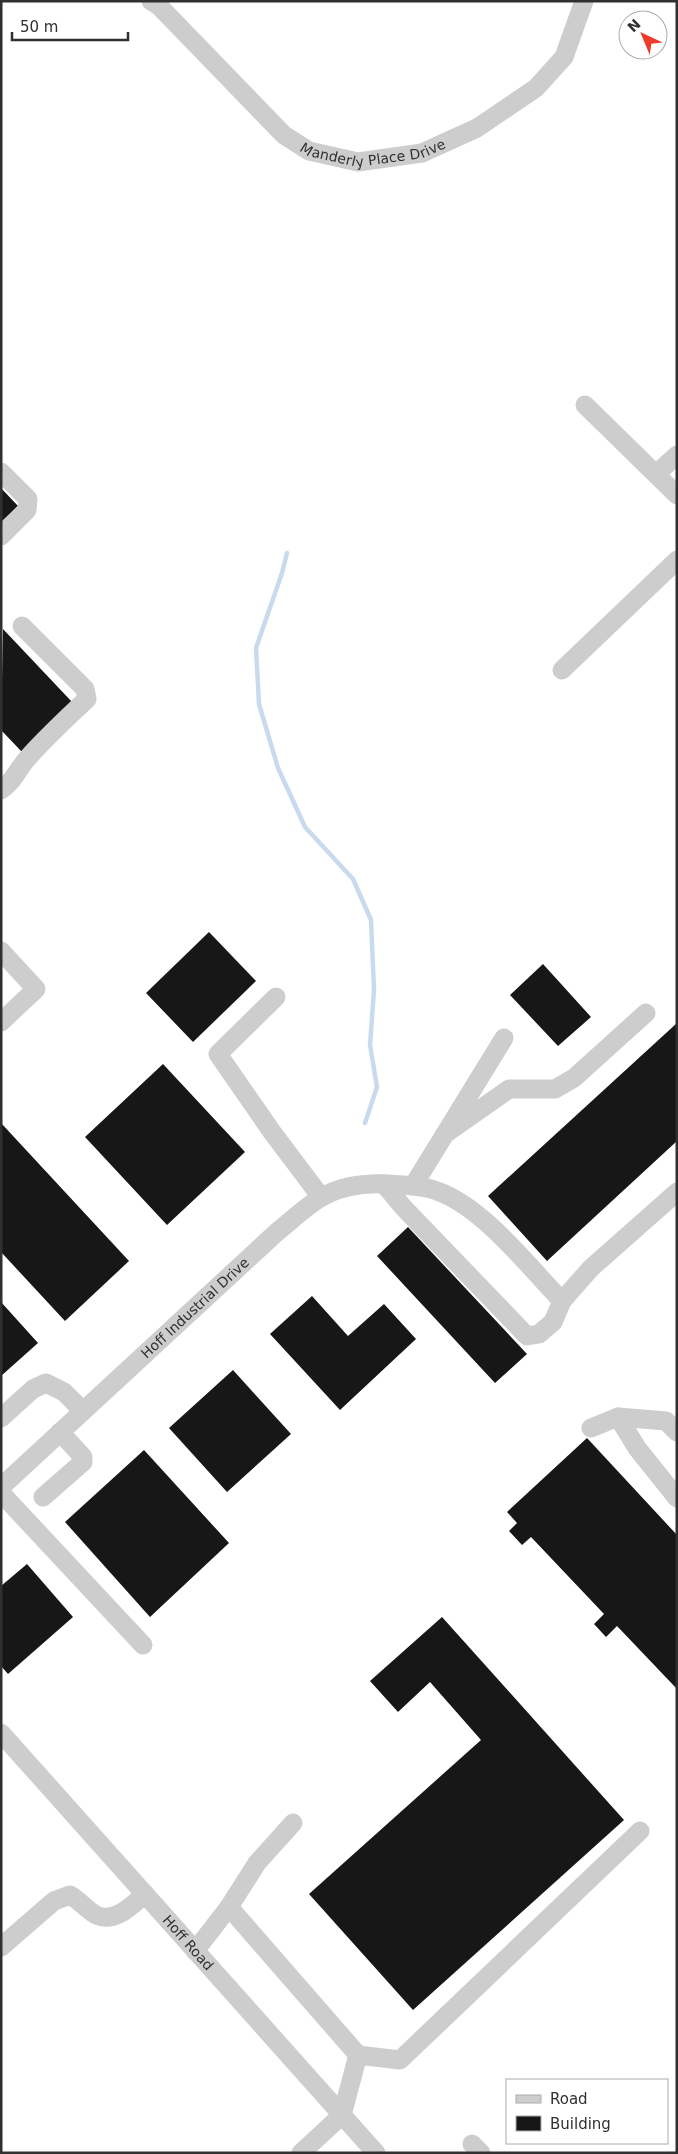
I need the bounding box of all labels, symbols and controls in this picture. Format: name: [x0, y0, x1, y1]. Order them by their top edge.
scale bar: [12, 10, 129, 42]
north arrow: [618, 10, 668, 60]
text: N: [624, 16, 644, 35]
text: 50 m: [20, 18, 58, 36]
street label: Manderly Place Drive: [298, 131, 446, 151]
text: Manderly Place Drive: [297, 136, 448, 170]
street label: Hoff Industrial Drive: [138, 1254, 252, 1361]
street label: Hoff Road: [159, 1912, 217, 1973]
legend: [506, 2079, 668, 2144]
text: Road: [550, 2090, 588, 2108]
text: Building: [550, 2115, 611, 2133]

